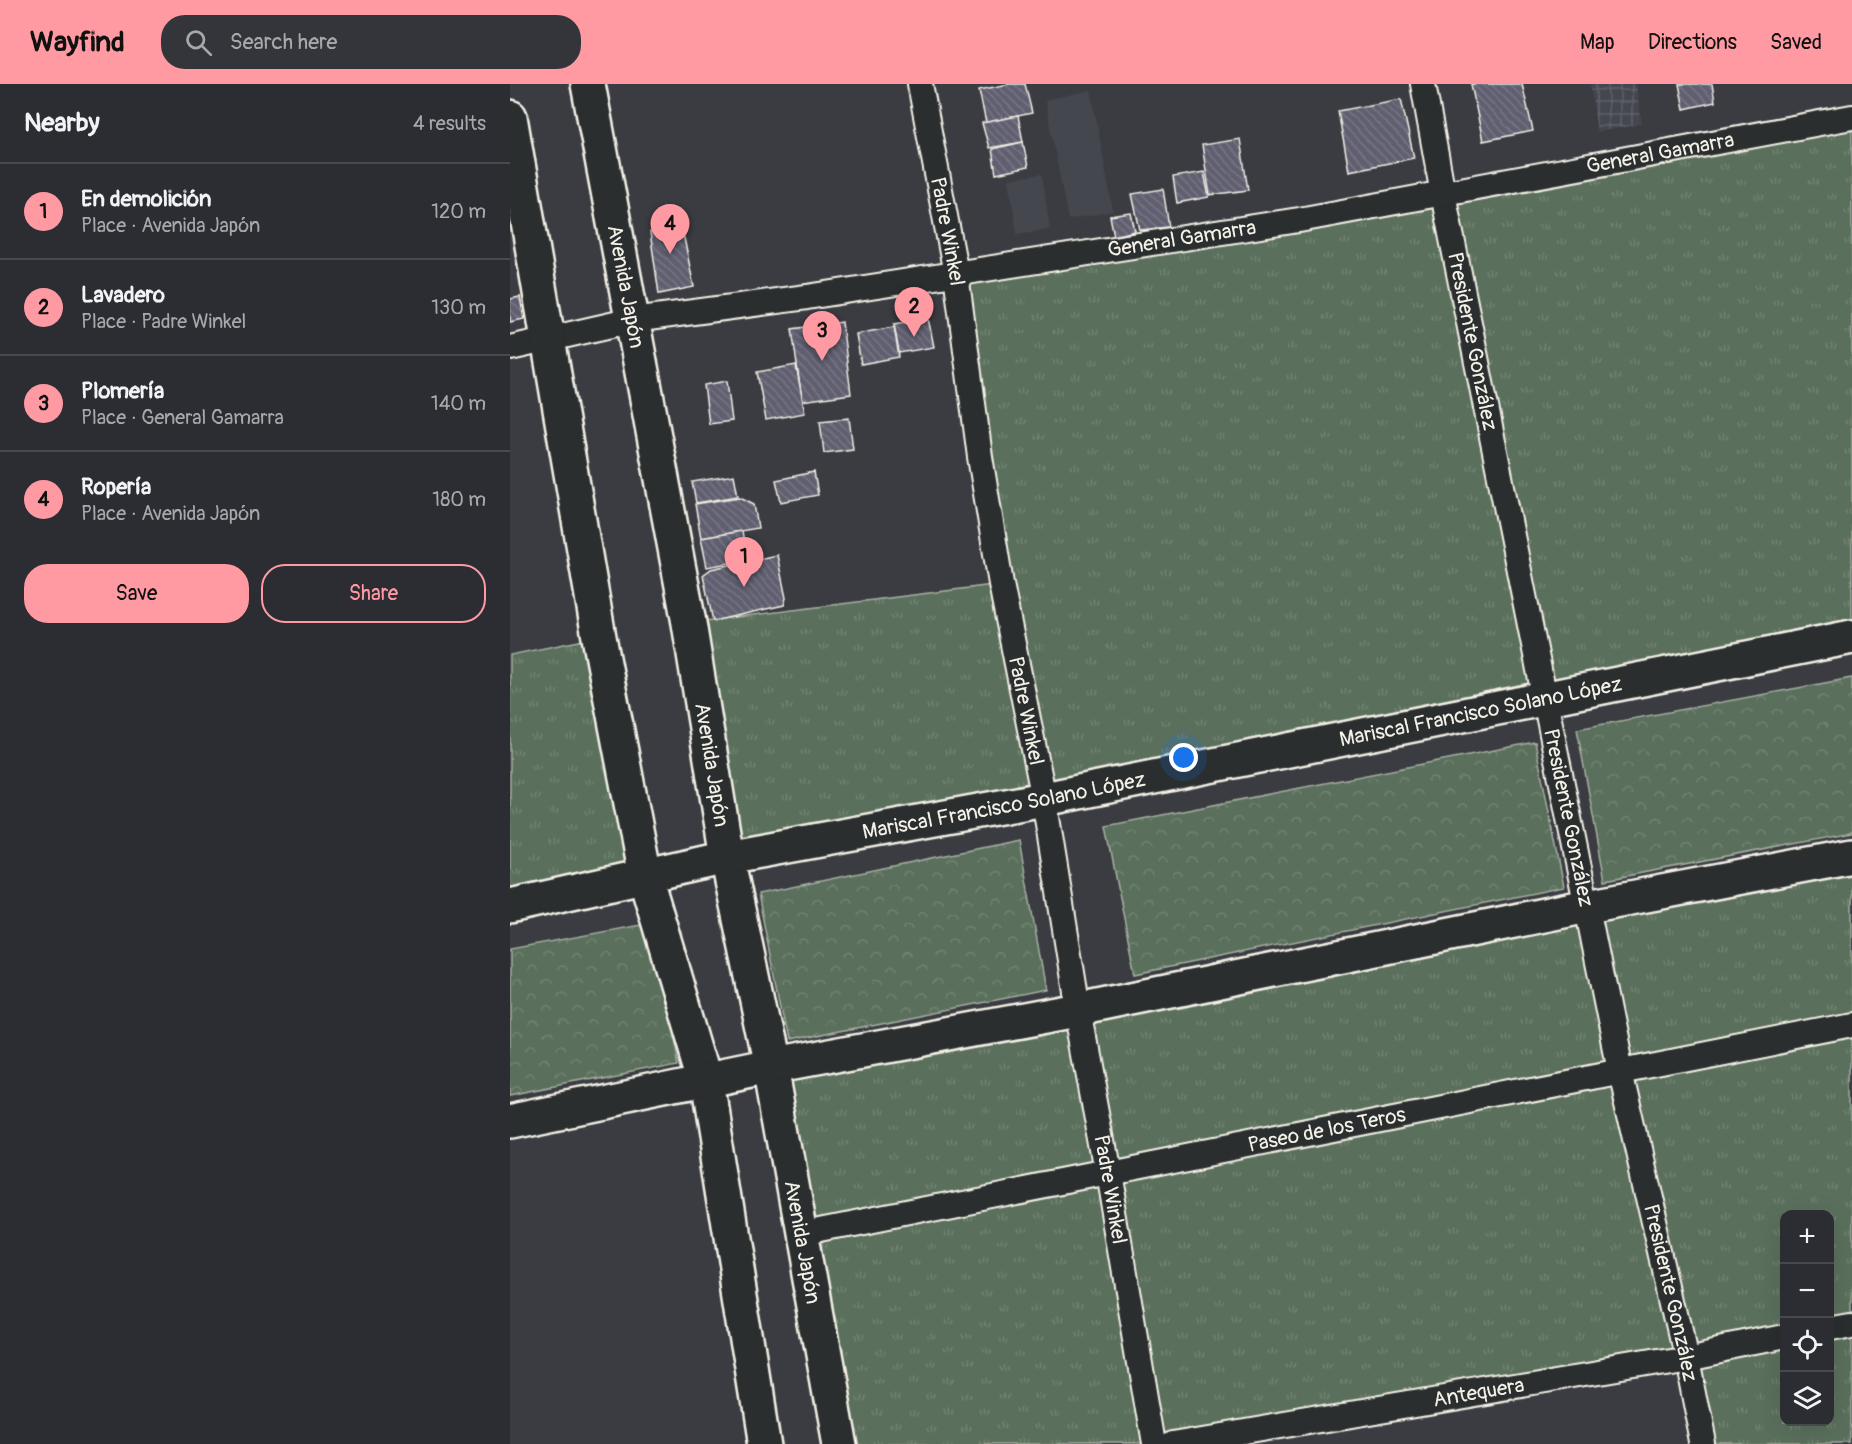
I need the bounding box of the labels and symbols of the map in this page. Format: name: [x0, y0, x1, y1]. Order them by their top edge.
street label: General Gamarra: [1584, 126, 1736, 180]
street label: Padre Winkel: [924, 175, 971, 287]
pin: 4: [650, 204, 690, 254]
street label: General Gamarra: [1106, 213, 1258, 263]
street label: Avenida Japón: [601, 222, 651, 350]
street label: Presidente González: [1442, 250, 1504, 433]
pin: 2: [894, 288, 934, 337]
pin: 3: [802, 312, 842, 361]
pin: 1: [724, 538, 764, 587]
street label: Padre Winkel: [1002, 654, 1050, 768]
street label: Mariscal Francisco Solano López: [1337, 670, 1624, 753]
street label: Avenida Japón: [689, 701, 735, 829]
street label: Presidente González: [1538, 726, 1600, 909]
your location: [1169, 743, 1198, 772]
street label: Mariscal Francisco Solano López: [860, 766, 1148, 845]
street label: Paseo de los Teros: [1245, 1100, 1409, 1158]
street label: Padre Winkel: [1088, 1133, 1133, 1246]
street label: Avenida Japón: [778, 1178, 827, 1306]
street label: Presidente González: [1638, 1201, 1704, 1384]
street label: Antequera: [1431, 1371, 1526, 1413]

